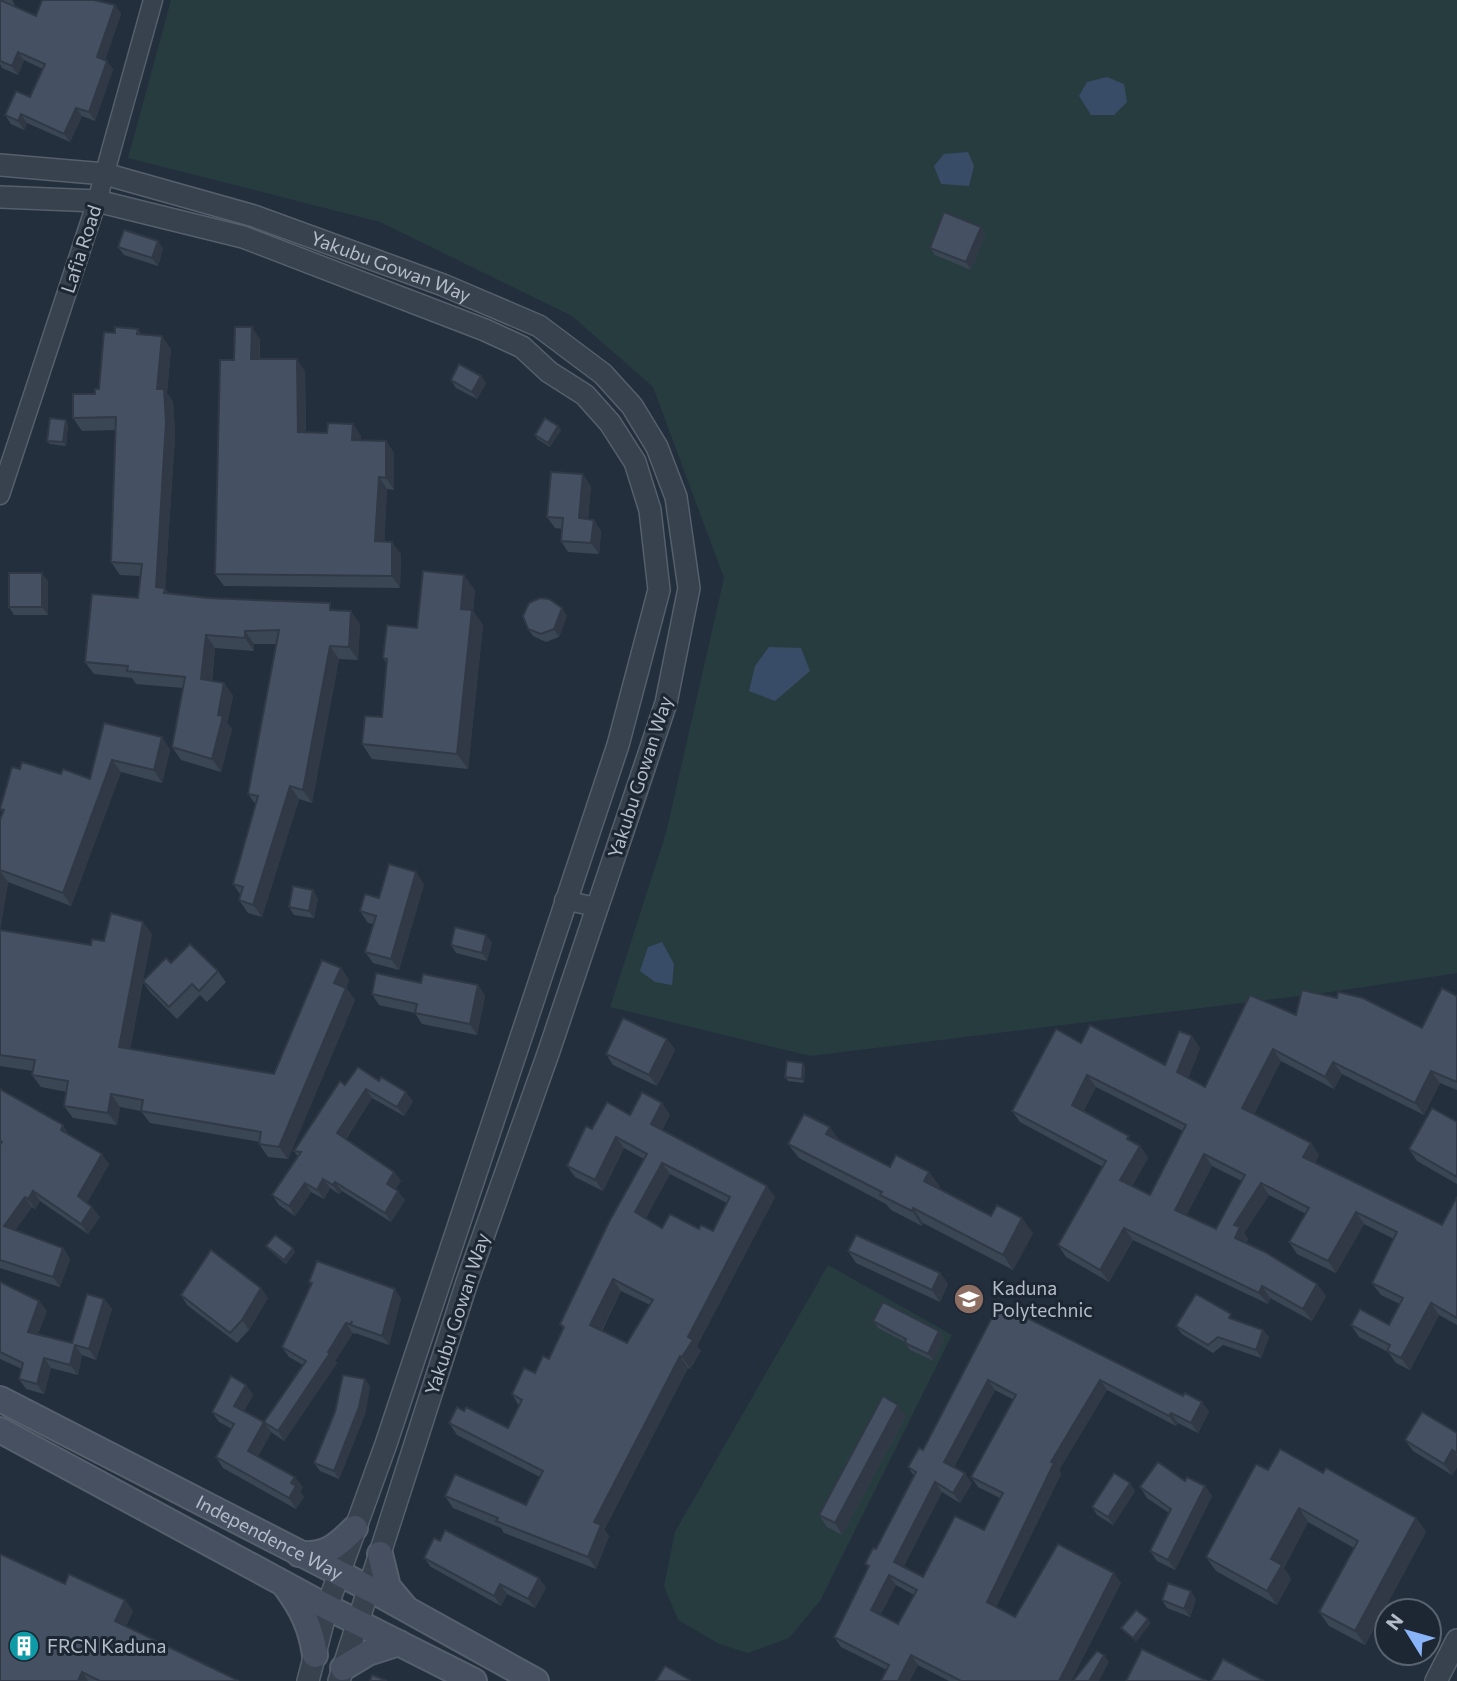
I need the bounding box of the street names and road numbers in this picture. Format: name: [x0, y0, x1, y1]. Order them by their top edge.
street label: Lafia Road: [56, 202, 106, 296]
street label: Yakubu Gowan Way: [308, 226, 475, 307]
street label: Yakubu Gowan Way: [602, 693, 677, 861]
street label: Yakubu Gowan Way: [419, 1230, 494, 1398]
street label: Independence Way: [192, 1490, 347, 1584]

